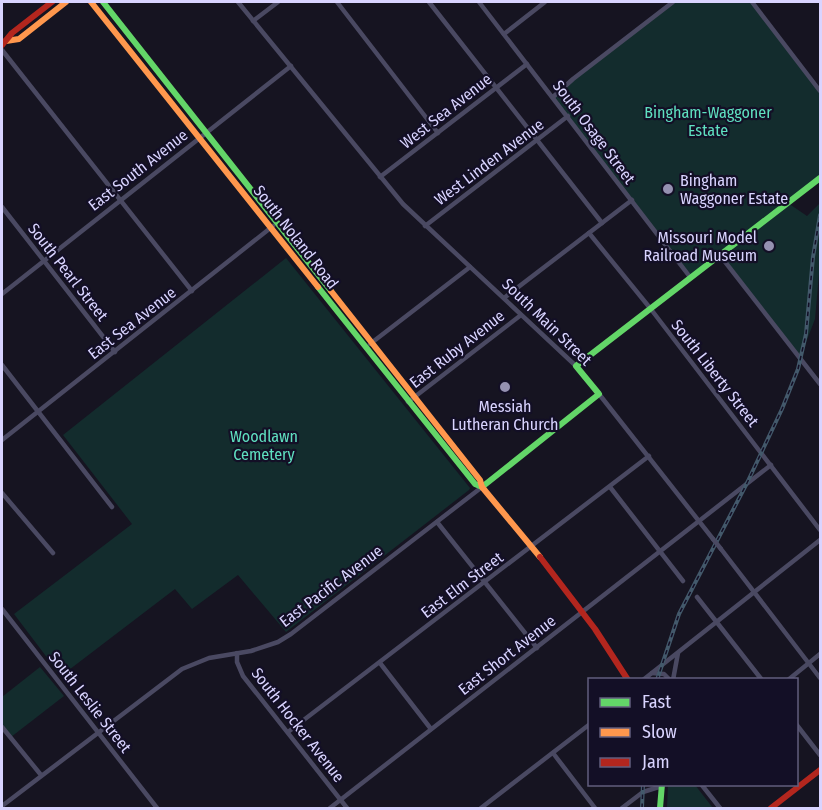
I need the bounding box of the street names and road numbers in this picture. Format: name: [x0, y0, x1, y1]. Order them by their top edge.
street label: West Sea Avenue: [396, 69, 496, 153]
street label: South Osage Street: [549, 76, 640, 188]
street label: West Linden Avenue: [431, 115, 547, 209]
street label: East South Avenue: [84, 125, 192, 215]
street label: South Noland Road: [250, 181, 342, 293]
street label: South Pearl Street: [24, 219, 112, 325]
street label: South Main Street: [498, 275, 596, 370]
street label: East Sea Avenue: [84, 283, 180, 363]
street label: East Ruby Avenue: [406, 306, 508, 392]
street label: South Liberty Street: [667, 316, 763, 431]
street label: East Pacific Avenue: [276, 541, 386, 631]
street label: East Elm Street: [417, 547, 507, 622]
street label: East Short Avenue: [455, 611, 560, 699]
street label: South Leslie Street: [45, 648, 136, 757]
street label: South Hocker Avenue: [247, 664, 349, 786]

